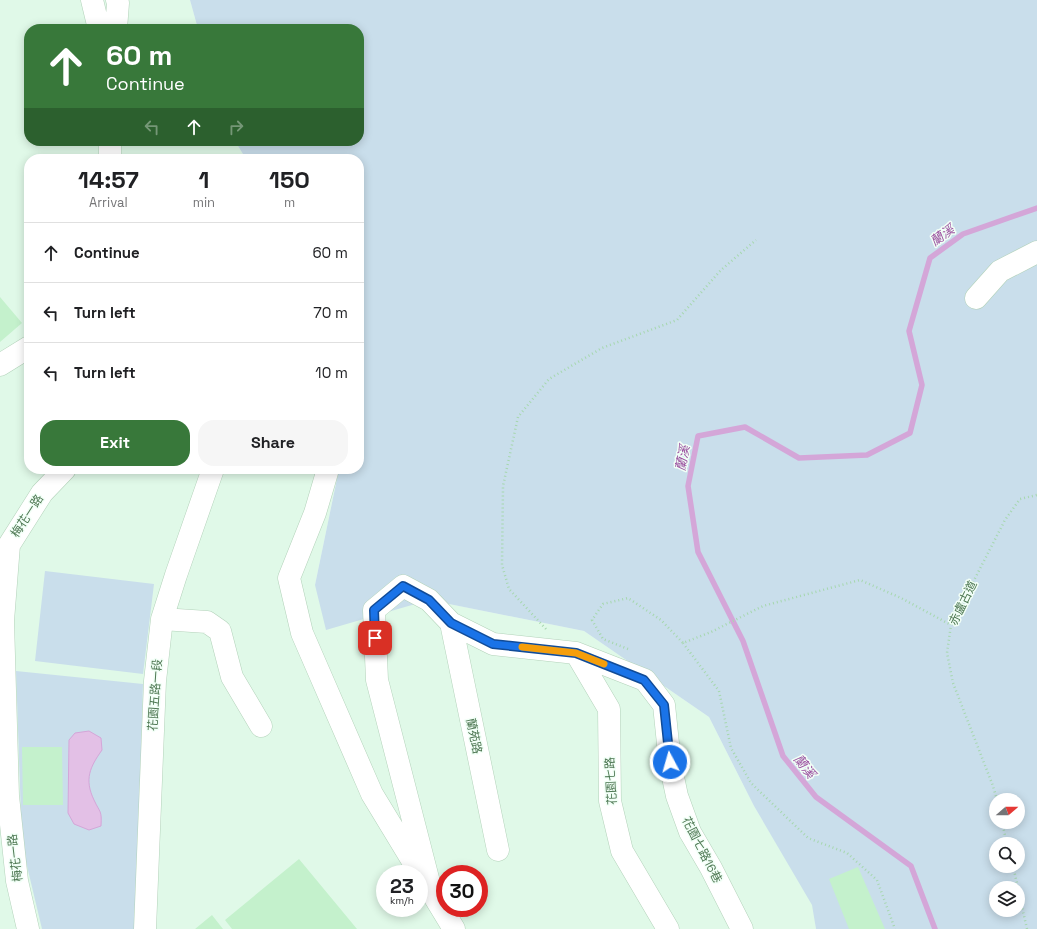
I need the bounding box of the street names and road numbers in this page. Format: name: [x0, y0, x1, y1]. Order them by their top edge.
street label: 梅花一路: [7, 492, 47, 540]
street label: 赤盧古道: [945, 578, 981, 628]
street label: 花園五路一段: [145, 659, 165, 731]
street label: 蘭苑路: [462, 717, 486, 755]
street label: 花園七路: [602, 757, 620, 805]
street label: 花園七路16巷: [678, 814, 726, 886]
street label: 梅花一路: [4, 833, 26, 883]

